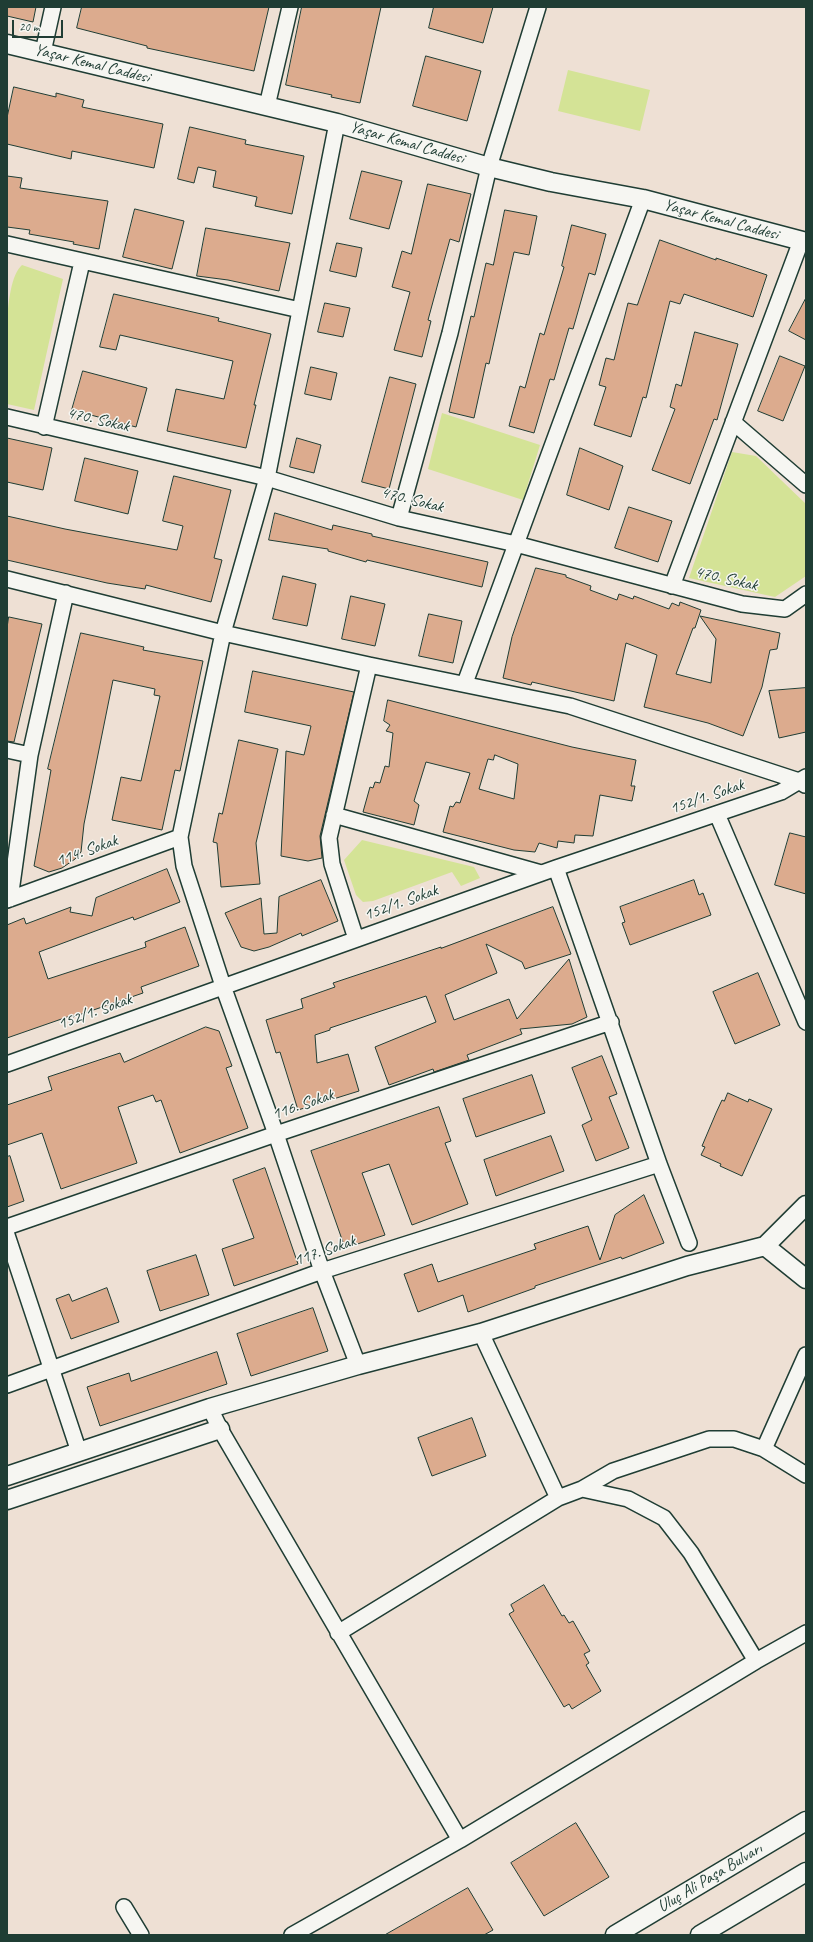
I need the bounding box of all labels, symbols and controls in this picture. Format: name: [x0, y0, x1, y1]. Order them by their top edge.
scale bar: [14, 12, 65, 38]
text: 20 m: [19, 19, 39, 35]
street label: Yaşar Kemal Caddesi: [32, 40, 152, 88]
street label: Yaşar Kemal Caddesi: [347, 117, 467, 169]
street label: Yaşar Kemal Caddesi: [661, 195, 781, 245]
street label: 470. Sokak: [65, 403, 131, 437]
street label: 470. Sokak: [379, 482, 445, 518]
street label: 470. Sokak: [693, 562, 759, 596]
street label: 152/1. Sokak: [667, 775, 747, 819]
street label: 114. Sokak: [54, 831, 120, 871]
street label: 152/1. Sokak: [361, 880, 441, 926]
street label: 152/1. Sokak: [55, 989, 135, 1035]
street label: 116. Sokak: [270, 1085, 336, 1125]
street label: 117. Sokak: [292, 1231, 358, 1271]
street label: Uluç Ali Paşa Bulvarı: [654, 1839, 766, 1917]

